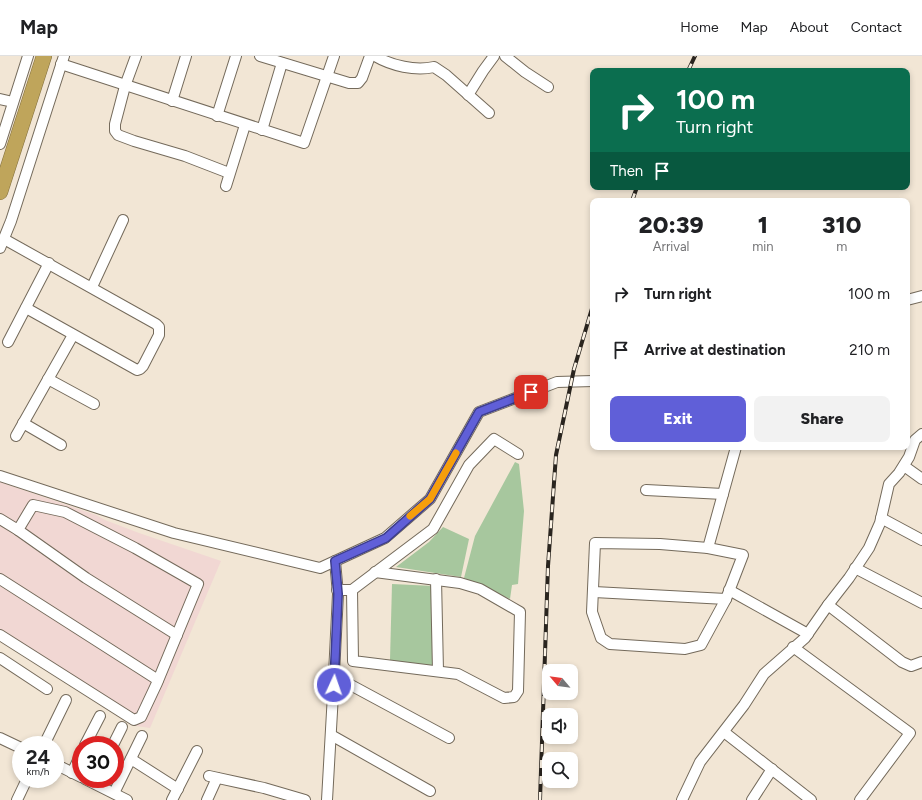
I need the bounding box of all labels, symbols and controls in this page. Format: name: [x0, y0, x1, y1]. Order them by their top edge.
text: Map: [20, 16, 58, 39]
text: Home: [680, 19, 719, 36]
text: Map: [741, 19, 768, 36]
text: About: [790, 19, 829, 36]
text: Contact: [851, 19, 902, 36]
text: 100 m: [676, 82, 755, 116]
icon: right: [610, 84, 662, 136]
text: Turn right: [676, 116, 753, 138]
icon: arrive: [651, 160, 673, 182]
text: Then: [610, 162, 643, 180]
text: 20:39: [639, 210, 704, 239]
text: 1: [758, 210, 768, 239]
text: 310: [822, 210, 861, 239]
text: Arrival: [653, 239, 689, 254]
text: min: [752, 239, 774, 254]
text: m: [836, 239, 847, 254]
icon: right: [610, 283, 632, 305]
text: Turn right: [644, 285, 712, 303]
text: 100 m: [848, 285, 890, 303]
icon: arrive: [610, 339, 632, 361]
text: Arrive at destination: [644, 341, 785, 359]
text: 210 m: [849, 341, 890, 359]
pin: [514, 375, 548, 409]
icon: arrive: [520, 381, 542, 403]
button: Exit: [610, 396, 746, 442]
button: Share: [754, 396, 890, 442]
position arrow: [313, 664, 355, 706]
north arrow: [542, 664, 578, 700]
map controls: [542, 664, 578, 788]
button: sound: [542, 708, 578, 744]
speed limit sign: 30: [72, 736, 124, 788]
text: 24: [26, 745, 50, 769]
button: search: [542, 752, 578, 788]
text: km/h: [27, 765, 49, 778]

